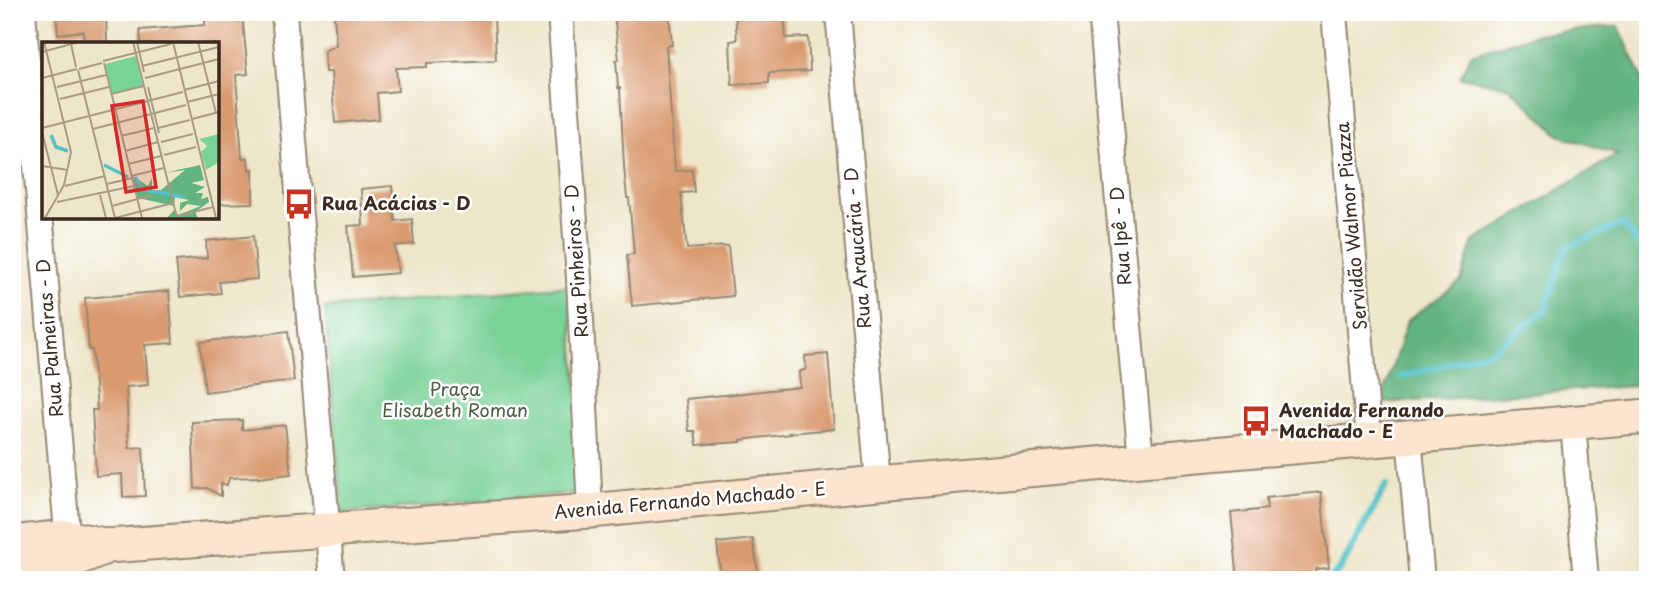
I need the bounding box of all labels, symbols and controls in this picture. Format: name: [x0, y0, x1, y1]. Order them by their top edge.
inset map: [42, 42, 219, 219]
street label: Servidão Walmor Piazza: [1328, 120, 1373, 331]
street label: Rua Araucária - D: [836, 166, 877, 330]
street label: Rua Pinheiros - D: [557, 183, 594, 339]
street label: Rua Ipê - D: [1102, 186, 1137, 287]
bus stop icon: Rua Acácias - D: [282, 187, 316, 221]
place label: Rua Acácias - D: [322, 189, 470, 216]
street label: Rua Palmeiras - D: [28, 258, 69, 418]
park label: Praça Elisabeth Roman: [382, 375, 528, 423]
place label: Avenida Fernando Machado - E: [1278, 396, 1444, 444]
bus stop icon: Avenida Fernando Machado - E: [1239, 404, 1273, 438]
street label: Avenida Fernando Machado - E: [553, 474, 827, 525]

